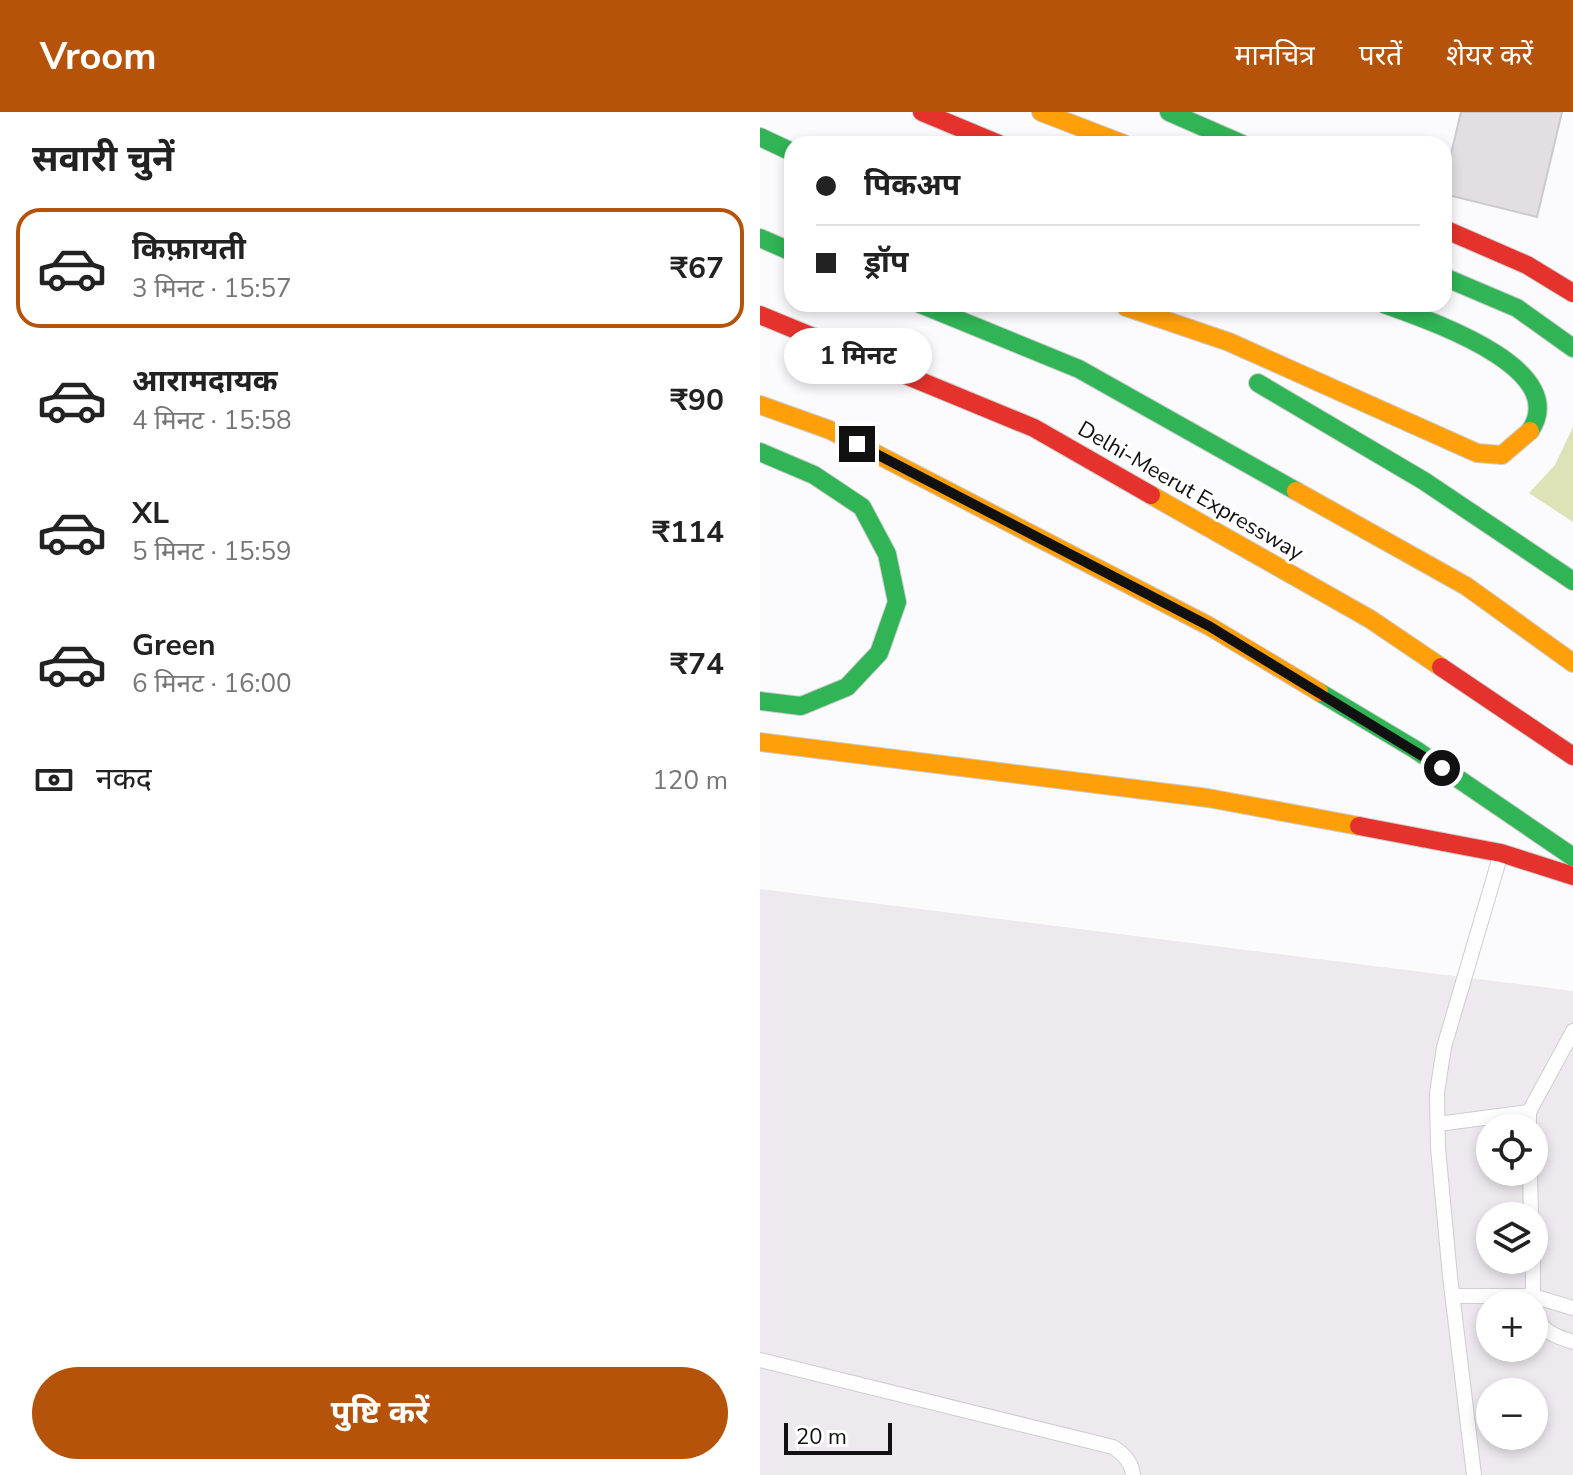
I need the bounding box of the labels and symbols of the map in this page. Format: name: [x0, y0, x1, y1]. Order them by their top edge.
callout: 1 मिनट: [783, 328, 931, 384]
street label: Delhi-Meerut Expressway: [1072, 414, 1309, 568]
route end: [839, 426, 875, 462]
route start: [1424, 750, 1460, 786]
scale bar: [784, 1419, 892, 1455]

